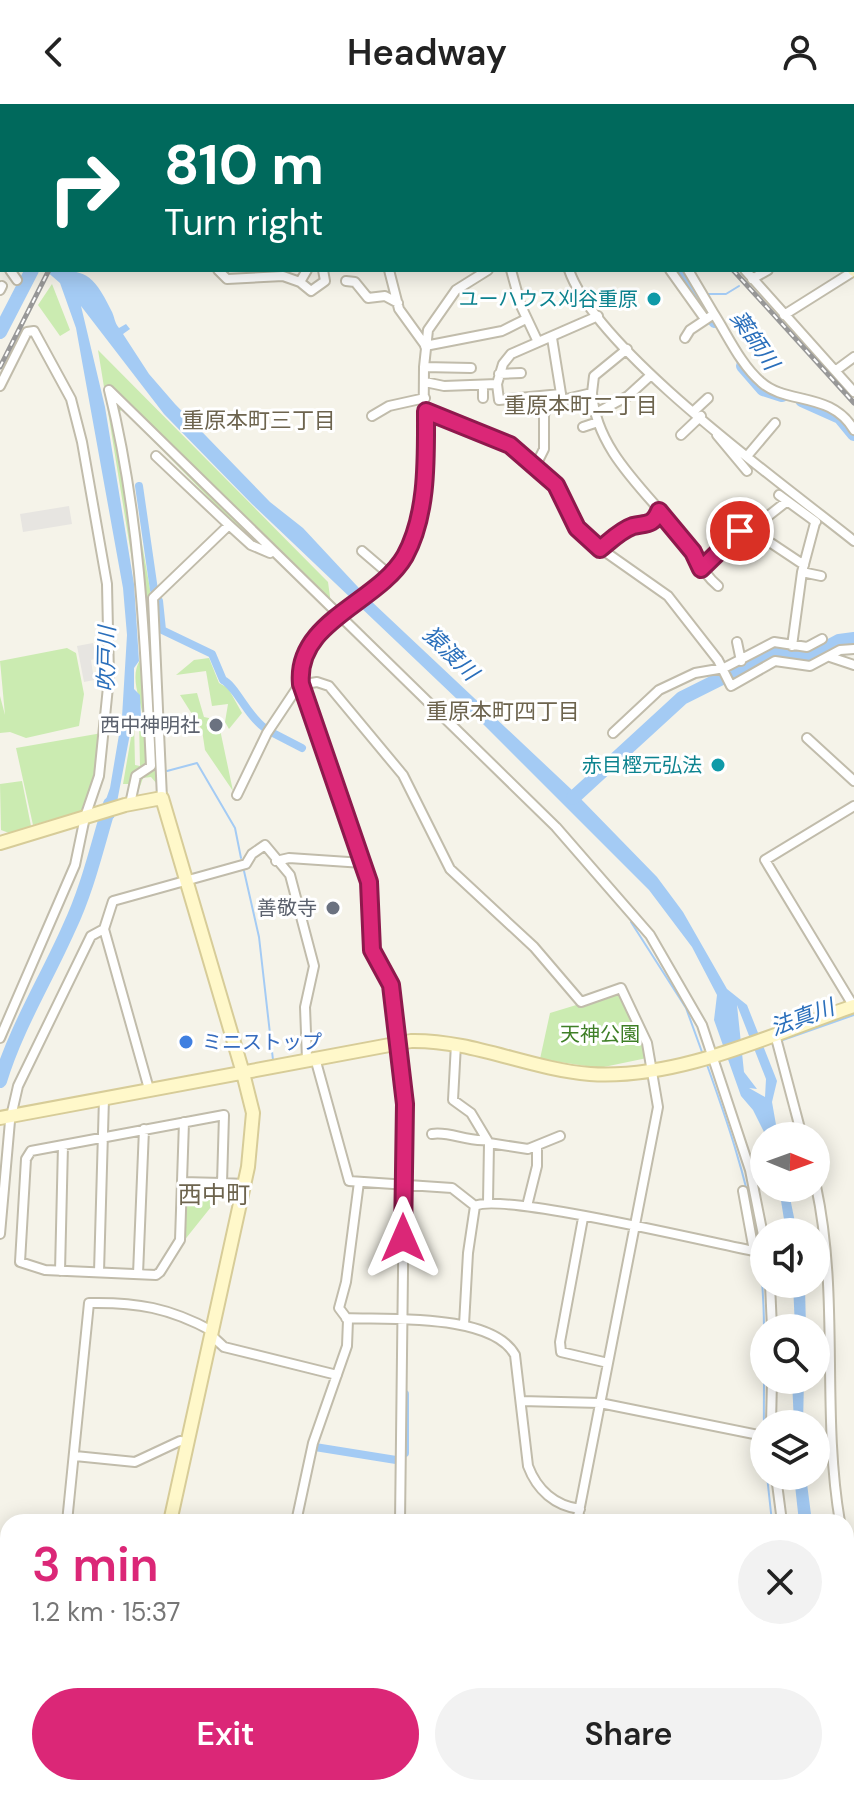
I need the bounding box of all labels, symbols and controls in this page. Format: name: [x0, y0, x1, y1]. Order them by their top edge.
text: Headway: [347, 29, 507, 76]
icon: back: [32, 30, 76, 74]
icon: person: [778, 30, 822, 74]
text: 810 m: [164, 128, 324, 201]
icon: right: [32, 136, 136, 240]
text: Turn right: [164, 199, 323, 246]
place label: ユーハウス刈谷重原: [458, 286, 638, 312]
marker: ユーハウス刈谷重原: [645, 290, 663, 308]
water label: 薬師川: [724, 305, 787, 377]
district label: 重原本町二丁目: [504, 391, 658, 420]
district label: 重原本町三丁目: [182, 406, 336, 435]
pin: [706, 497, 774, 565]
icon: arrive: [718, 509, 762, 553]
water label: 猿渡川: [417, 620, 486, 688]
water label: 吹戸川: [91, 624, 122, 692]
district label: 重原本町四丁目: [426, 697, 580, 726]
place label: 西中神明社: [100, 712, 200, 738]
marker: 西中神明社: [207, 716, 225, 734]
place label: 赤目樫元弘法: [582, 752, 702, 778]
marker: 赤目樫元弘法: [709, 756, 727, 774]
place label: 善敬寺: [257, 895, 317, 921]
marker: 善敬寺: [324, 899, 342, 917]
water label: 法真川: [766, 992, 840, 1042]
park label: 天神公園: [560, 1021, 640, 1047]
place label: ミニストップ: [202, 1029, 322, 1055]
marker: ミニストップ: [177, 1033, 195, 1051]
north arrow: [750, 1122, 830, 1202]
map controls: [750, 1122, 830, 1490]
district label: 西中町: [178, 1179, 250, 1210]
position arrow: [361, 1196, 445, 1280]
button: sound: [750, 1218, 830, 1298]
button: search: [750, 1314, 830, 1394]
button: layers: [750, 1410, 830, 1490]
text: 3 min: [32, 1533, 159, 1596]
button: close: [738, 1540, 822, 1624]
text: 1.2 km · 15:37: [32, 1595, 180, 1629]
button: Exit: [32, 1688, 419, 1780]
button: Share: [435, 1688, 822, 1780]

